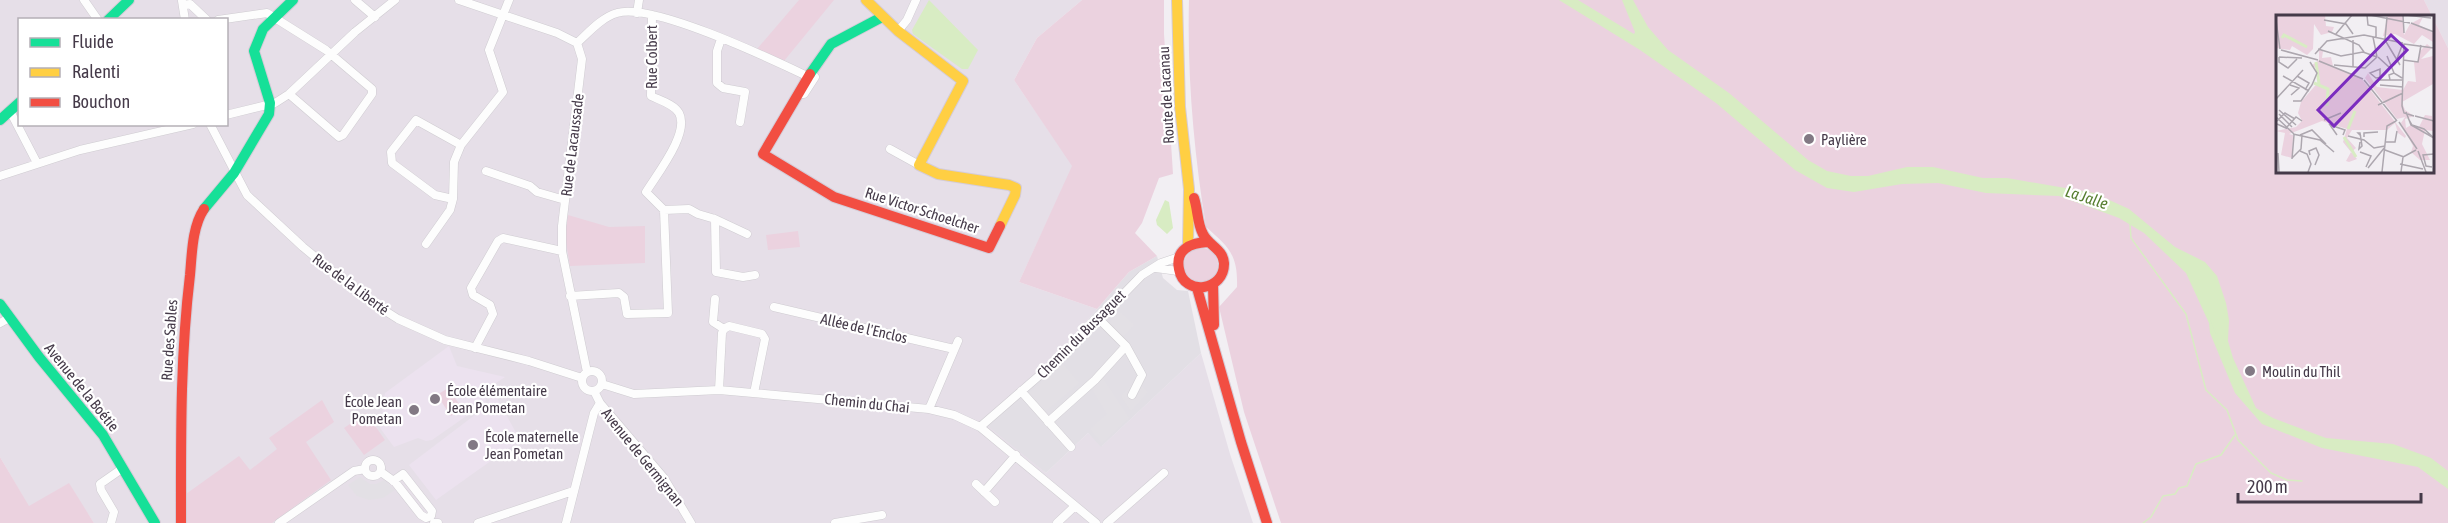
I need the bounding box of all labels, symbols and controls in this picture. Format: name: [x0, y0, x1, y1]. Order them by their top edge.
inset map: [2276, 15, 2433, 172]
legend: [18, 18, 228, 126]
street label: Rue Colbert: [643, 25, 660, 89]
text: Fluide: [72, 31, 114, 52]
street label: Route de Lacanau: [1155, 46, 1177, 144]
text: Ralenti: [72, 61, 120, 82]
text: Bouchon: [72, 91, 130, 112]
street label: Rue de Lacaussade: [557, 92, 587, 197]
place label: Paylière: [1821, 131, 1867, 148]
marker: Paylière: [1802, 132, 1816, 146]
water label: La Jalle: [2063, 182, 2111, 212]
street label: Rue Victor Schoelcher: [863, 184, 982, 237]
street label: Rue de la Liberté: [310, 250, 393, 318]
street label: Chemin du Bussaguet: [1033, 286, 1129, 382]
street label: Rue des Sables: [158, 299, 180, 381]
street label: Allée de l'Enclos: [819, 310, 909, 346]
street label: Avenue de la Boétie: [41, 340, 123, 435]
place label: Moulin du Thil: [2262, 363, 2341, 380]
marker: Moulin du Thil: [2243, 364, 2257, 378]
place label: École élémentaire Jean Pometan: [447, 382, 547, 416]
street label: Chemin du Chai: [824, 390, 910, 416]
marker: École élémentaire Jean Pometan: [428, 392, 442, 406]
place label: École Jean Pometan: [344, 393, 402, 427]
marker: École Jean Pometan: [407, 403, 421, 417]
street label: Avenue de Germignan: [598, 405, 688, 509]
place label: École maternelle Jean Pometan: [485, 428, 579, 462]
marker: École maternelle Jean Pometan: [466, 438, 480, 452]
scale bar: [2238, 466, 2421, 504]
text: 200 m: [2247, 476, 2288, 497]

